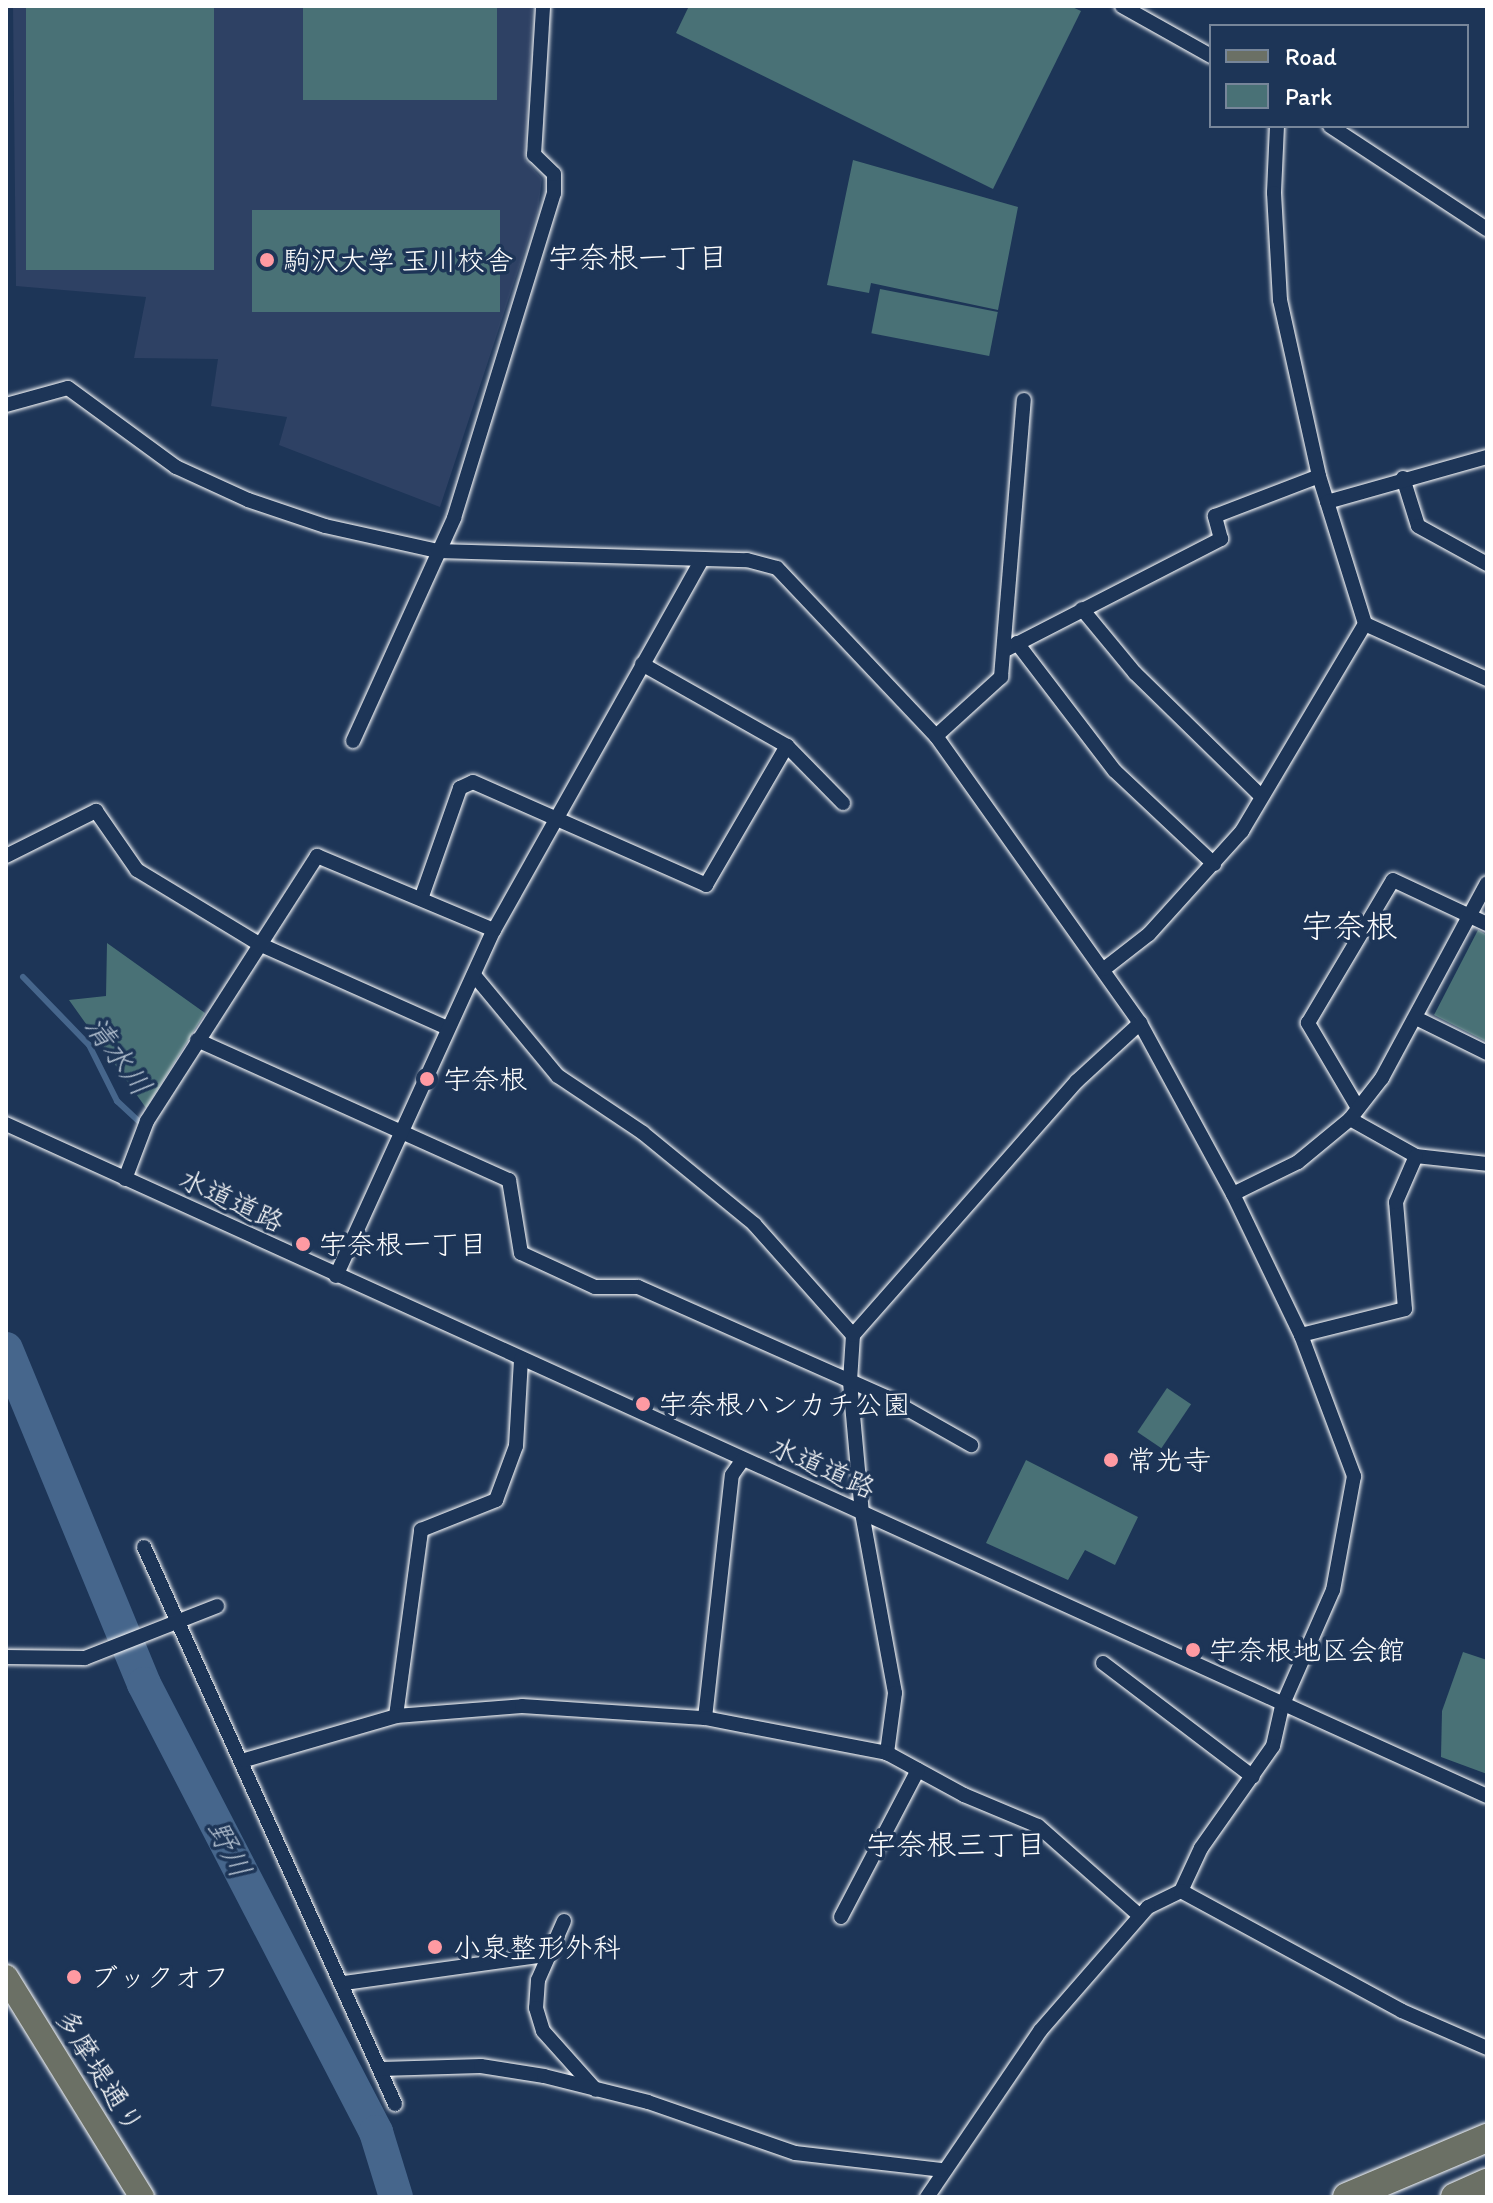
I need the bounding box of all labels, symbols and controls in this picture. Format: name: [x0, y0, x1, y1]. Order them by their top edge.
legend: [1209, 24, 1469, 128]
text: Road: [1285, 42, 1337, 71]
text: Park: [1285, 82, 1332, 111]
district label: 宇奈根一丁目: [548, 240, 728, 276]
place label: 駒沢大学 玉川校舎: [283, 243, 513, 277]
marker: 駒沢大学 玉川校舎: [258, 251, 276, 269]
district label: 宇奈根: [1301, 907, 1397, 945]
water label: 清水川: [77, 1009, 159, 1103]
place label: 宇奈根: [443, 1062, 527, 1096]
marker: 宇奈根: [418, 1070, 436, 1088]
street label: 水道道路: [174, 1161, 290, 1239]
place label: 宇奈根一丁目: [319, 1227, 487, 1261]
marker: 宇奈根一丁目: [294, 1235, 312, 1253]
place label: 宇奈根ハンカチ公園: [659, 1387, 911, 1421]
marker: 宇奈根ハンカチ公園: [634, 1395, 652, 1413]
street label: 水道道路: [765, 1429, 881, 1505]
place label: 常光寺: [1127, 1443, 1211, 1477]
marker: 常光寺: [1102, 1451, 1120, 1469]
place label: 宇奈根地区会館: [1209, 1633, 1405, 1667]
marker: 宇奈根地区会館: [1184, 1641, 1202, 1659]
water label: 野川: [199, 1814, 259, 1884]
district label: 宇奈根三丁目: [866, 1827, 1046, 1863]
place label: 小泉整形外科: [453, 1930, 621, 1964]
marker: 小泉整形外科: [424, 1936, 446, 1958]
place label: ブックオフ: [90, 1960, 230, 1994]
marker: ブックオフ: [65, 1968, 83, 1986]
street label: 多摩堤通り: [49, 2003, 151, 2139]

